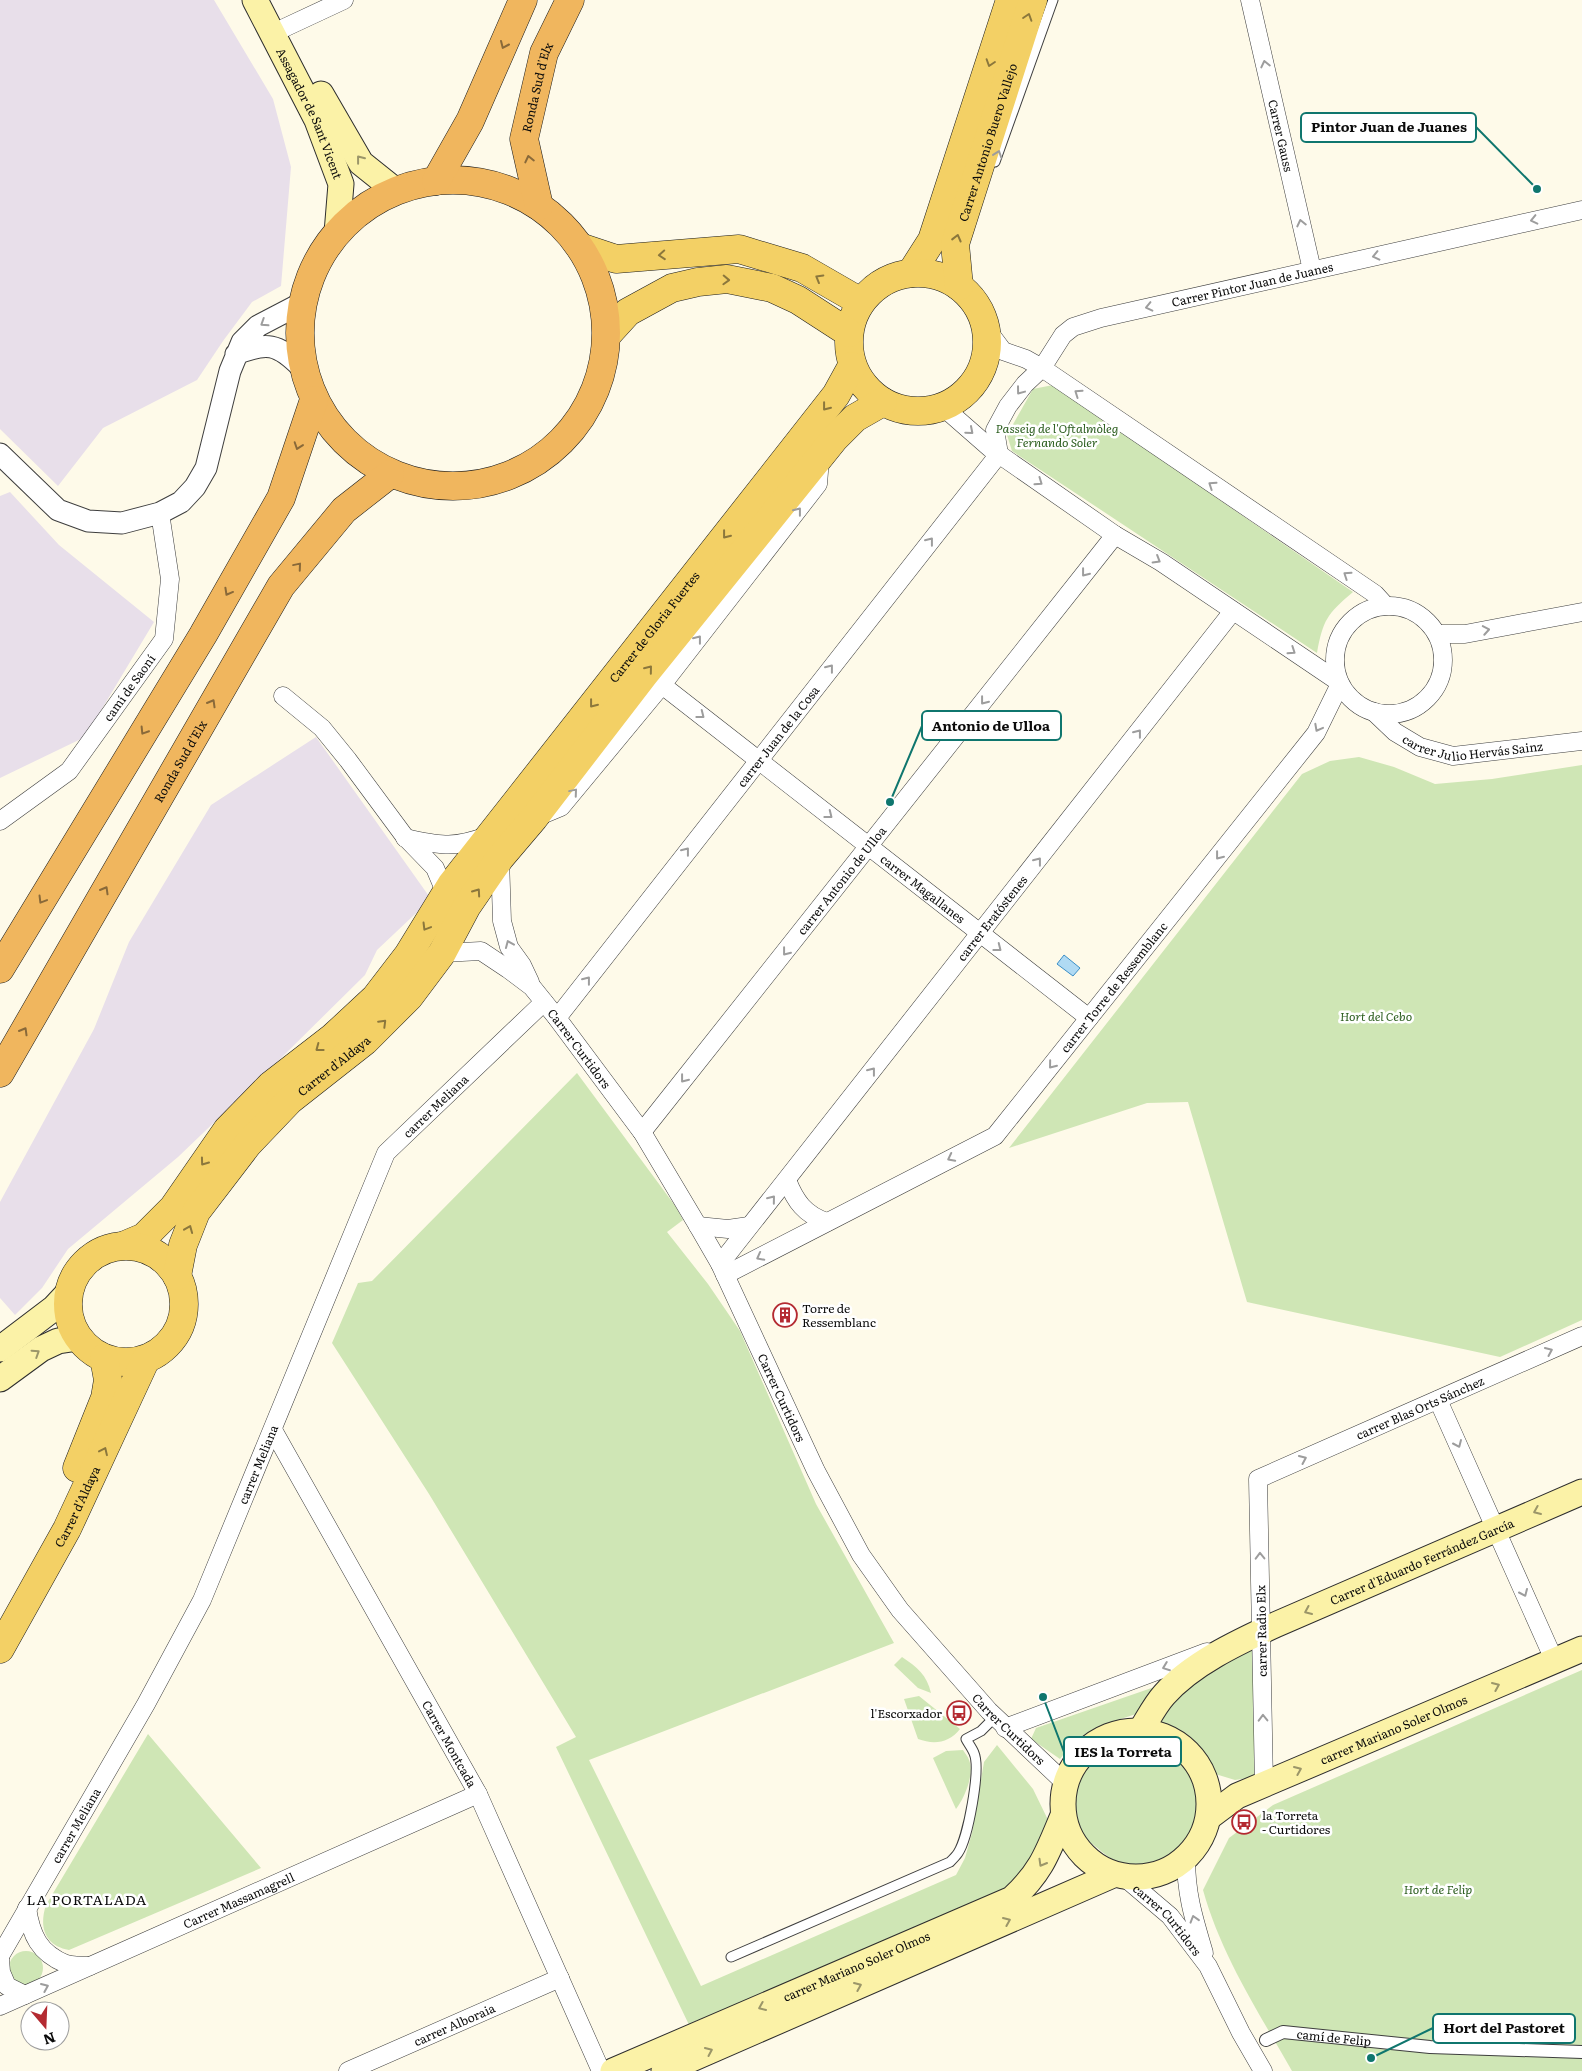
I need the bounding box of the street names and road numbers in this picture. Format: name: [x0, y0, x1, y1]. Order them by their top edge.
street label: Ronda Sud d'Elx: [517, 39, 557, 134]
street label: Assagador de Sant Vicent: [272, 44, 347, 182]
street label: Carrer Antonio Buero Vallejo: [954, 61, 1021, 224]
street label: Carrer Gauss: [1264, 98, 1298, 174]
street label: Carrer Pintor Juan de Juanes: [1170, 257, 1335, 311]
street label: Carrer de Gloria Fuertes: [604, 567, 704, 686]
street label: camí de Saoní: [99, 650, 159, 725]
street label: carrer Juan de la Cosa: [732, 681, 824, 791]
street label: Ronda Sud d'Elx: [149, 716, 211, 806]
street label: carrer Julio Hervás Sainz: [1399, 730, 1544, 765]
street label: carrer Antonio de Ulloa: [793, 822, 890, 939]
street label: carrer Magallanes: [877, 850, 970, 928]
street label: carrer Eratóstenes: [952, 871, 1032, 965]
street label: carrer Torre de Ressemblanc: [1056, 918, 1171, 1056]
street label: Carrer Curtidors: [544, 1004, 616, 1092]
street label: Carrer d'Aldaya: [293, 1031, 375, 1100]
street label: carrer Meliana: [399, 1070, 472, 1142]
street label: Carrer Curtidors: [754, 1350, 810, 1445]
street label: carrer Blas Orts Sánchez: [1353, 1371, 1487, 1444]
street label: carrer Meliana: [233, 1421, 282, 1507]
street label: Carrer d'Aldaya: [50, 1462, 104, 1550]
street label: Carrer d'Eduardo Ferrández García: [1327, 1513, 1517, 1609]
street label: carrer Radio Elx: [1251, 1585, 1271, 1677]
street label: Carrer Curtidors: [968, 1689, 1050, 1769]
street label: carrer Mariano Soler Olmos: [1317, 1690, 1470, 1769]
street label: Carrer Montcada: [418, 1697, 482, 1791]
street label: carrer Meliana: [47, 1784, 105, 1866]
street label: Carrer Massamagrell: [180, 1868, 297, 1933]
street label: carrer Curtidors: [1129, 1879, 1206, 1960]
street label: carrer Mariano Soler Olmos: [780, 1926, 933, 2006]
street label: carrer Alboraia: [411, 1998, 498, 2050]
street label: camí de Felip: [1296, 2024, 1372, 2050]

